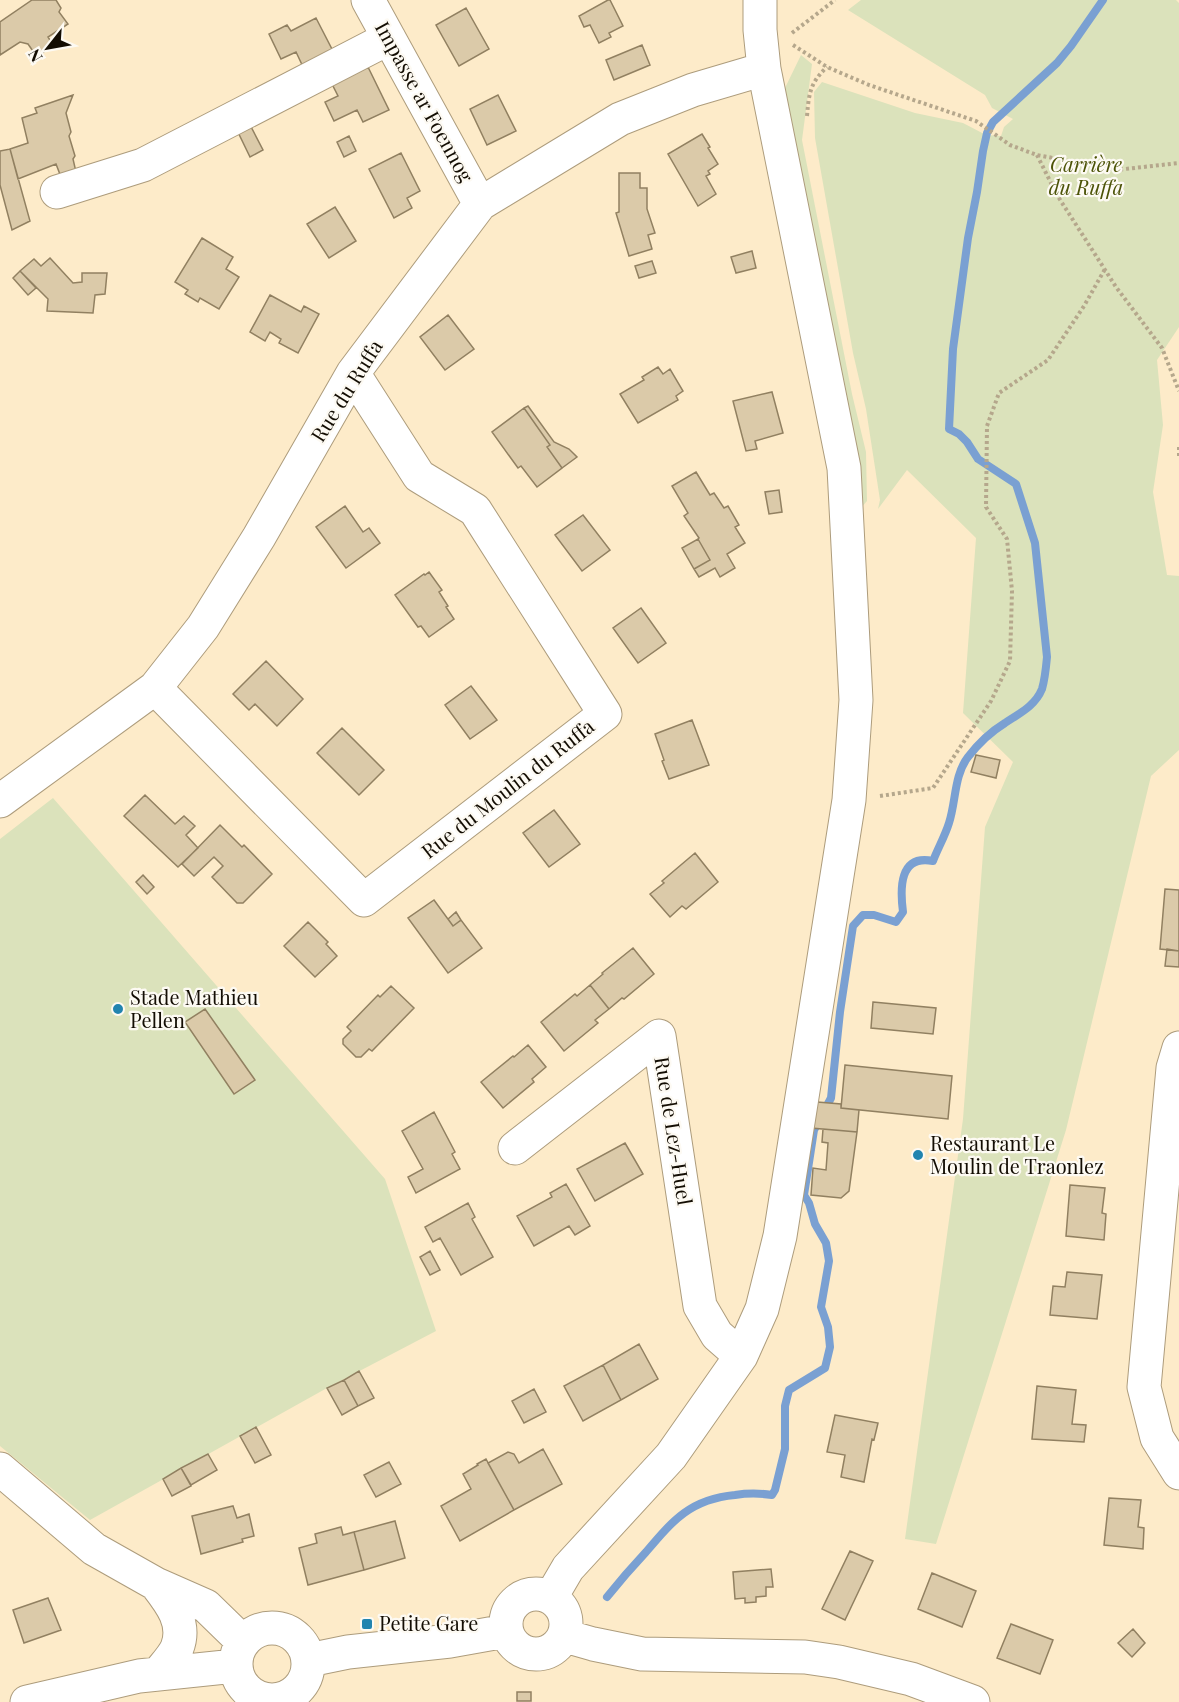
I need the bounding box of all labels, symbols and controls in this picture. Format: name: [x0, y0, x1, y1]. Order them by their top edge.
street label: Impasse ar Foennog: [370, 16, 481, 187]
north arrow: [18, 18, 78, 78]
text: N: [23, 45, 47, 66]
park label: Carrière du Ruffa: [1049, 150, 1123, 200]
street label: Rue du Ruffa: [304, 334, 388, 446]
street label: Rue du Moulin du Ruffa: [415, 712, 599, 864]
place label: Stade Mathieu Pellen: [130, 983, 259, 1033]
marker: Stade Mathieu Pellen: [111, 1002, 125, 1016]
street label: Rue de Lez-Huel: [649, 1055, 700, 1207]
place label: Restaurant Le Moulin de Traonlez: [930, 1129, 1104, 1179]
marker: Restaurant Le Moulin de Traonlez: [911, 1148, 925, 1162]
place label: Petite Gare: [379, 1609, 478, 1636]
marker: Petite Gare: [360, 1617, 374, 1631]

